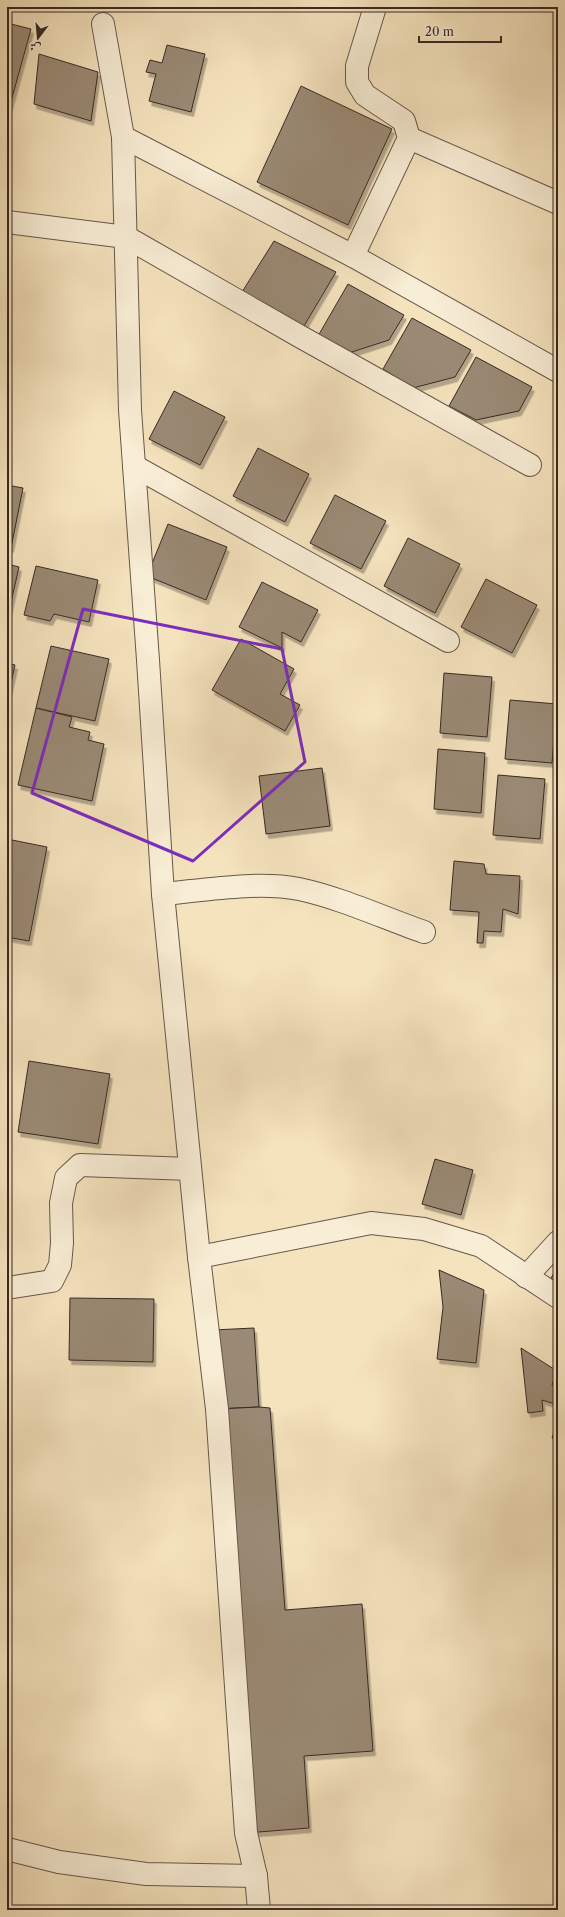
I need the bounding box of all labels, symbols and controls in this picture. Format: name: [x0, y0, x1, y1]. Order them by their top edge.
north arrow: [18, 18, 58, 58]
scale bar: [419, 18, 501, 44]
text: 20 m: [425, 24, 454, 39]
text: ش: [28, 39, 42, 56]

